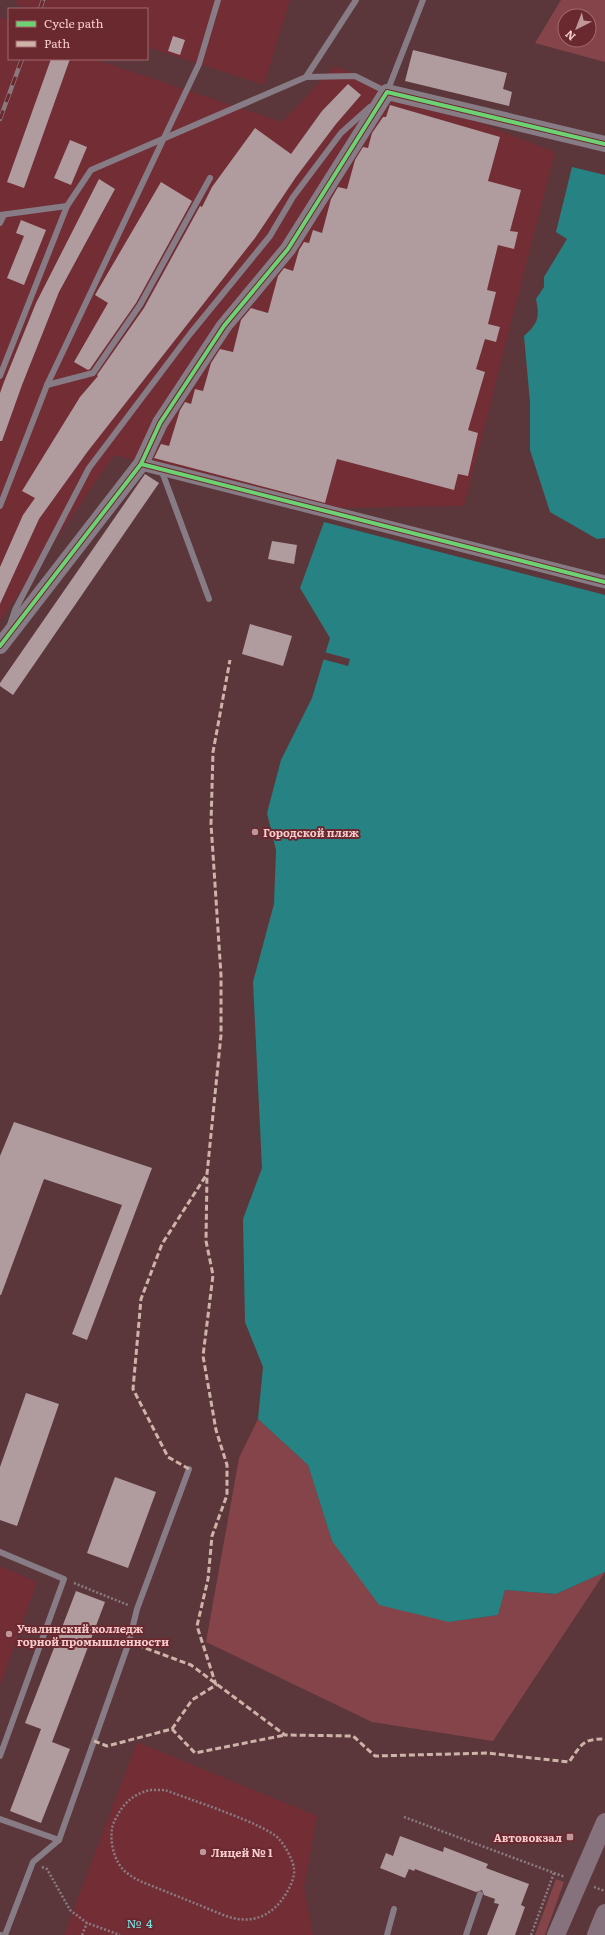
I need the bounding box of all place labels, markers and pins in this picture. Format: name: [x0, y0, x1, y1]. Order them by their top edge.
place label: Городской пляж: [263, 824, 360, 840]
marker: Городской пляж: [250, 827, 260, 837]
place label: Учалинский колледж горной промышленности: [17, 1620, 169, 1649]
marker: Учалинский колледж горной промышленности: [4, 1629, 14, 1639]
place label: Автовокзал: [493, 1829, 562, 1845]
marker: Автовокзал: [565, 1832, 575, 1842]
place label: Лицей № 1: [211, 1844, 273, 1860]
marker: Лицей № 1: [198, 1847, 208, 1857]

